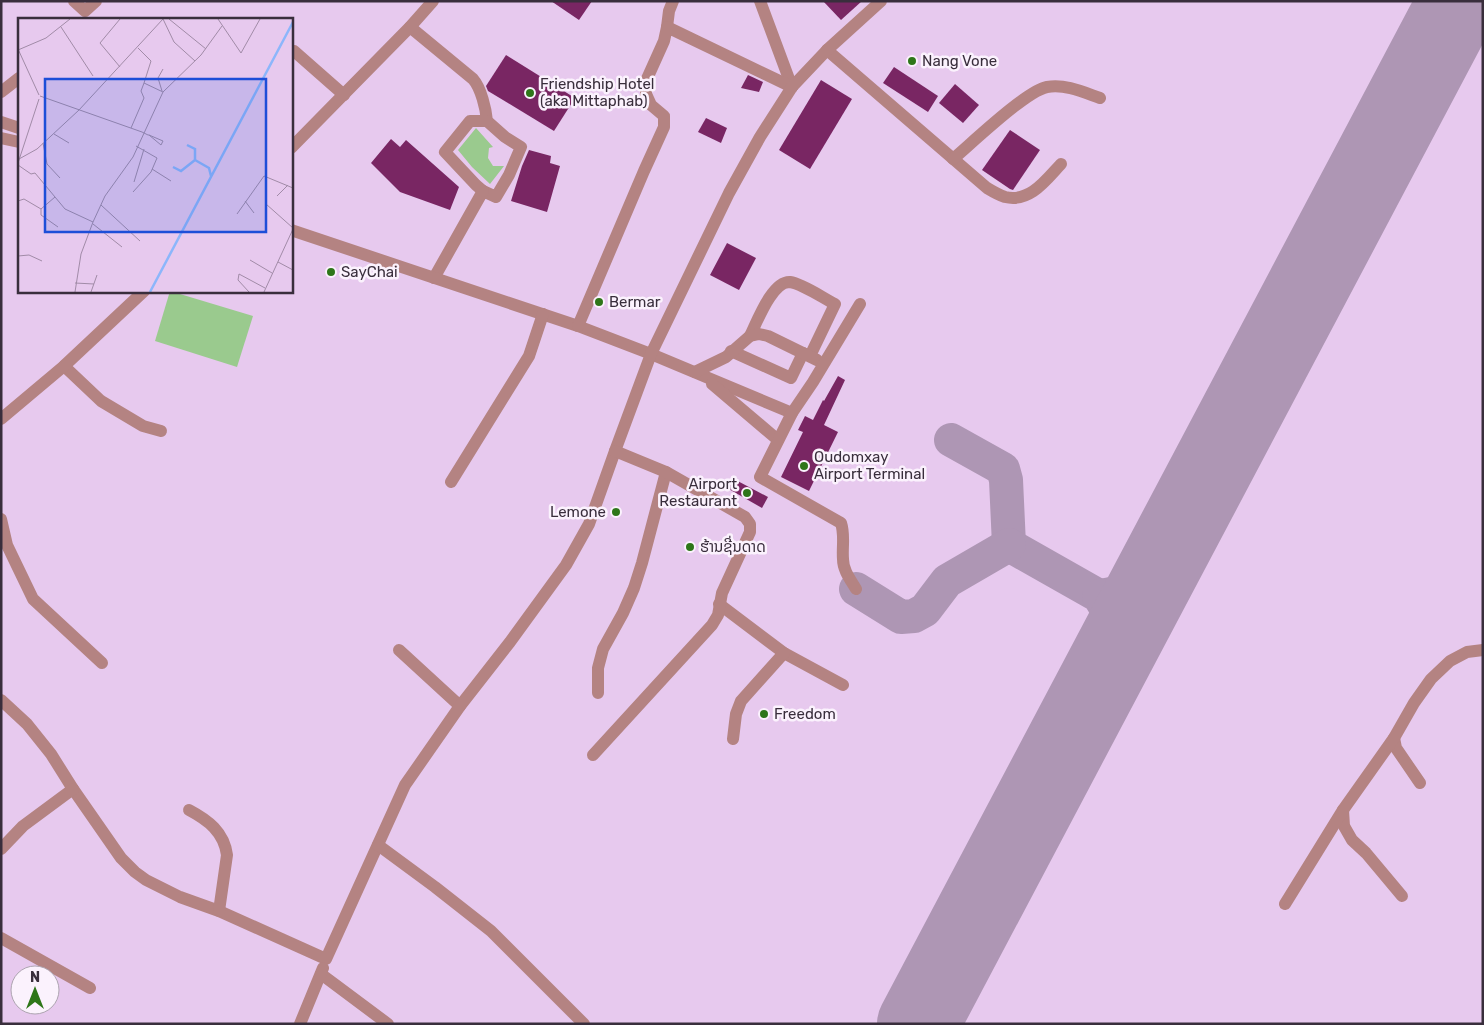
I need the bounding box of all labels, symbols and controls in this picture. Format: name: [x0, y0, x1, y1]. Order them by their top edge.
inset map: [18, 18, 292, 292]
place label: Nang Vone: [922, 52, 997, 70]
marker: Nang Vone: [906, 55, 918, 67]
place label: Friendship Hotel (aka Mittaphab): [540, 75, 654, 110]
marker: Friendship Hotel (aka Mittaphab): [524, 87, 536, 99]
place label: SayChai: [341, 263, 398, 281]
marker: SayChai: [325, 266, 337, 278]
place label: Bermar: [609, 293, 661, 311]
marker: Bermar: [593, 296, 605, 308]
place label: Oudomxay Airport Terminal: [814, 448, 925, 483]
marker: Oudomxay Airport Terminal: [798, 460, 810, 472]
place label: Airport Restaurant: [659, 475, 737, 510]
marker: Airport Restaurant: [741, 487, 753, 499]
place label: Lemone: [550, 503, 606, 521]
marker: Lemone: [610, 506, 622, 518]
place label: ຮ້ານຊີ່ນດາດ: [700, 535, 766, 556]
marker: ຮ້ານຊີ່ນດາດ: [684, 541, 696, 553]
place label: Freedom: [774, 705, 836, 723]
marker: Freedom: [758, 708, 770, 720]
north arrow: [10, 965, 60, 1015]
text: N: [30, 969, 40, 986]

